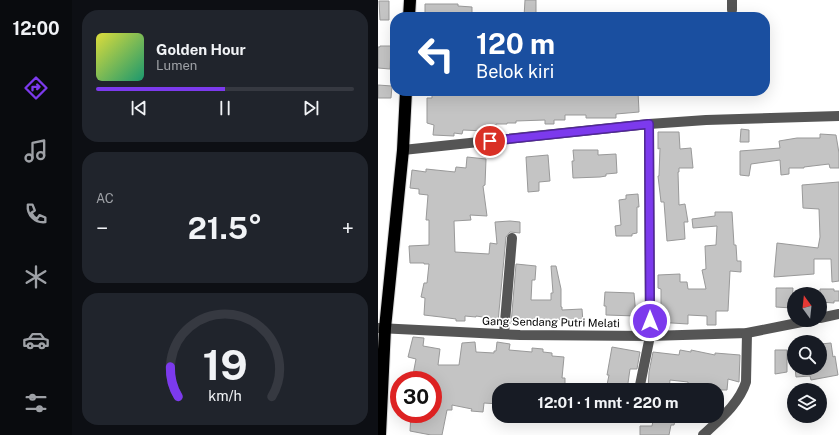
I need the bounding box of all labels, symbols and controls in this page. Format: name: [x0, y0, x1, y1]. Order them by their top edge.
text: 12:00: [12, 18, 60, 39]
text: 120 m: [476, 27, 555, 60]
icon: left: [410, 28, 462, 80]
text: Golden Hour: [156, 41, 246, 58]
text: Lumen: [156, 58, 197, 73]
text: Belok kiri: [476, 61, 554, 82]
icon: directions: [22, 74, 50, 102]
icon: previous: [128, 97, 150, 119]
icon: pause: [214, 97, 236, 119]
icon: next: [300, 97, 322, 119]
pin: [473, 124, 507, 158]
icon: arrive: [479, 130, 501, 152]
icon: music: [22, 137, 50, 165]
text: AC: [96, 191, 114, 206]
icon: phone: [22, 200, 50, 228]
text: 21.5°: [188, 210, 262, 246]
text: −: [96, 215, 108, 241]
text: +: [342, 215, 354, 241]
icon: climate: [22, 263, 50, 291]
north arrow: [787, 287, 827, 327]
map controls: [787, 287, 827, 423]
position arrow: [629, 300, 671, 342]
street label: Gang Sendang Putri Melati: [482, 315, 620, 329]
icon: car: [22, 326, 50, 354]
button: search: [787, 335, 827, 375]
text: 19: [202, 340, 248, 389]
speed limit sign: 30: [390, 371, 442, 423]
button: layers: [787, 383, 827, 423]
text: km/h: [208, 387, 242, 404]
icon: filters: [22, 389, 50, 417]
text: 12:01 · 1 mnt · 220 m: [538, 394, 678, 411]

